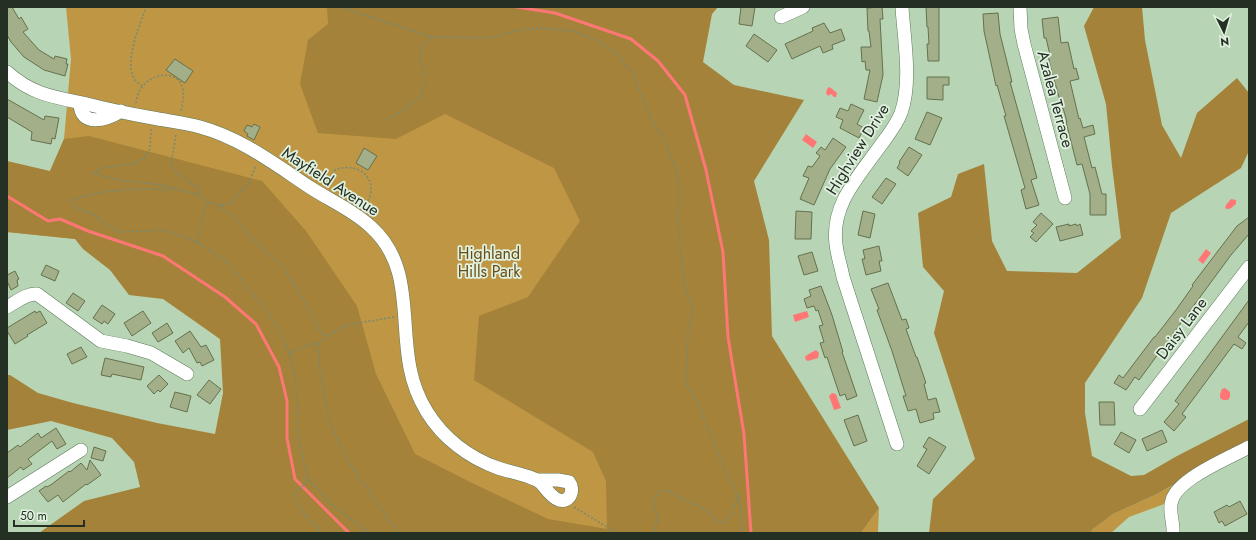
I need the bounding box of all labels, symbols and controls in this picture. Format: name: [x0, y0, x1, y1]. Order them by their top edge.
north arrow: [1204, 12, 1244, 52]
text: N: [1220, 34, 1230, 50]
street label: Azalea Terrace: [1032, 48, 1079, 150]
street label: Highview Drive: [820, 99, 895, 199]
street label: Mayfield Avenue: [277, 141, 384, 222]
park label: Highland Hills Park: [458, 242, 521, 283]
street label: Daisy Lane: [1150, 292, 1212, 364]
scale bar: [14, 502, 84, 528]
text: 50 m: [20, 507, 47, 525]

